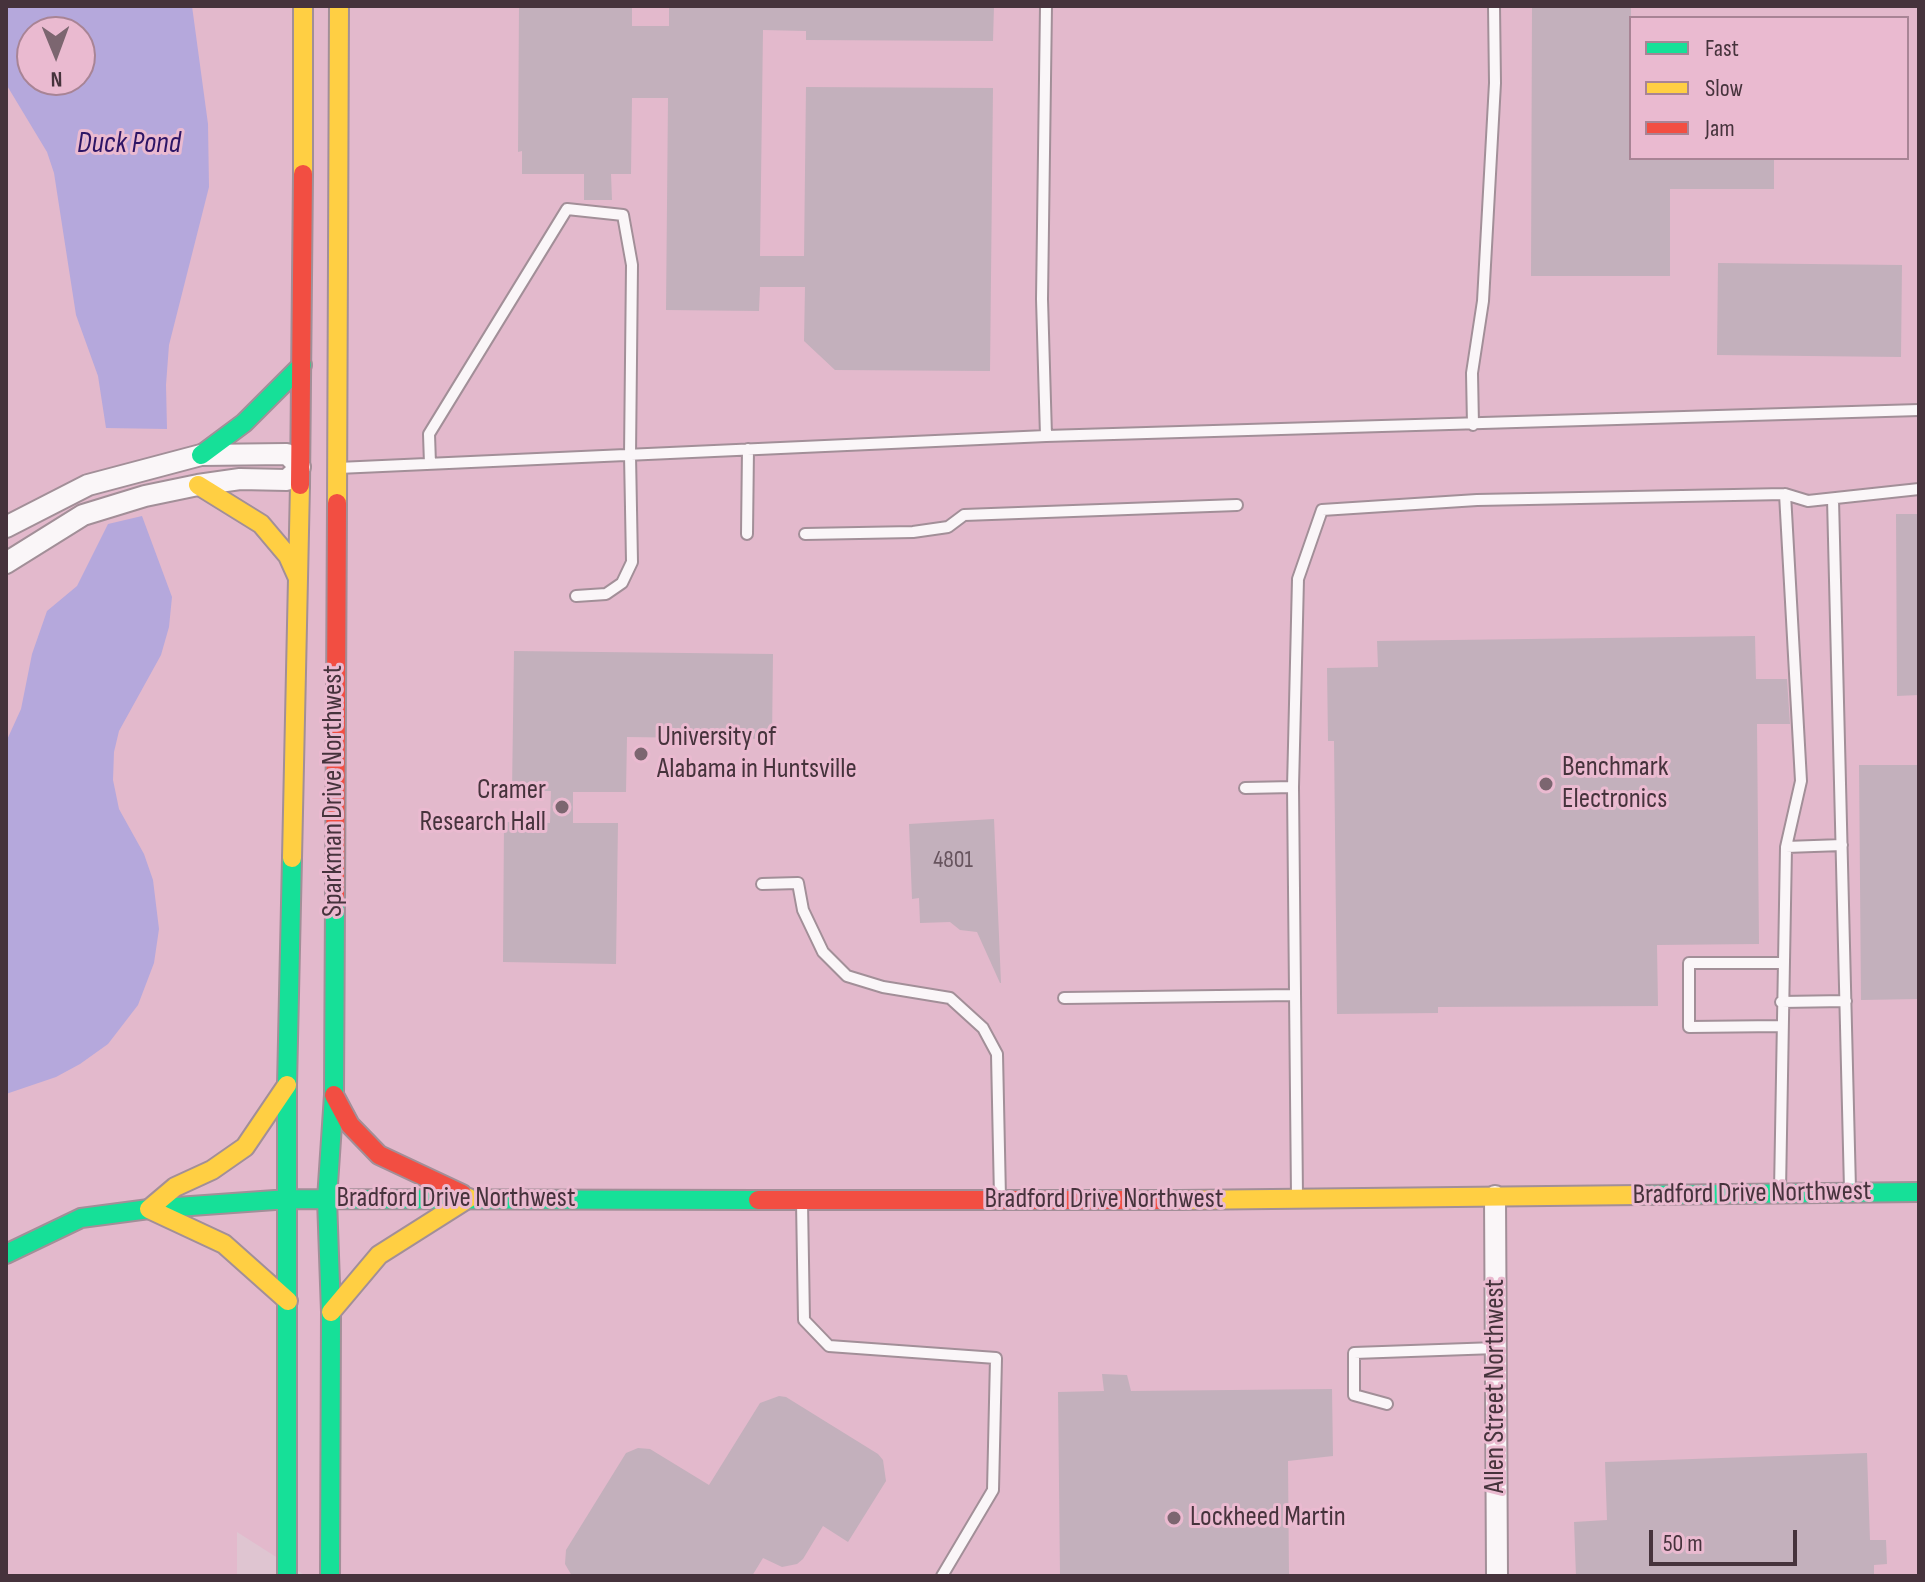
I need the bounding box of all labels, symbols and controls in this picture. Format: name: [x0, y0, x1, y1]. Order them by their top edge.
north arrow: [16, 16, 96, 96]
legend: [1629, 16, 1909, 160]
text: Fast: [1705, 34, 1739, 63]
text: N: [50, 65, 63, 92]
text: Slow: [1705, 74, 1743, 103]
text: Jam: [1705, 114, 1735, 143]
water label: Duck Pond: [77, 126, 181, 162]
street label: Sparkman Drive Northwest: [317, 665, 351, 917]
place label: University of Alabama in Huntsville: [657, 721, 857, 787]
marker: University of Alabama in Huntsville: [632, 745, 650, 763]
place label: Benchmark Electronics: [1562, 751, 1668, 817]
place label: Cramer Research Hall: [419, 774, 546, 840]
marker: Benchmark Electronics: [1537, 775, 1555, 793]
marker: Cramer Research Hall: [553, 798, 571, 816]
house number: 4801: [933, 847, 973, 875]
street label: Bradford Drive Northwest: [1632, 1175, 1872, 1213]
street label: Bradford Drive Northwest: [337, 1182, 575, 1216]
street label: Bradford Drive Northwest: [985, 1183, 1223, 1217]
street label: Allen Street Northwest: [1479, 1279, 1513, 1493]
place label: Lockheed Martin: [1190, 1501, 1346, 1535]
marker: Lockheed Martin: [1165, 1509, 1183, 1527]
scale bar: [1653, 1514, 1801, 1564]
text: 50 m: [1663, 1529, 1703, 1558]

